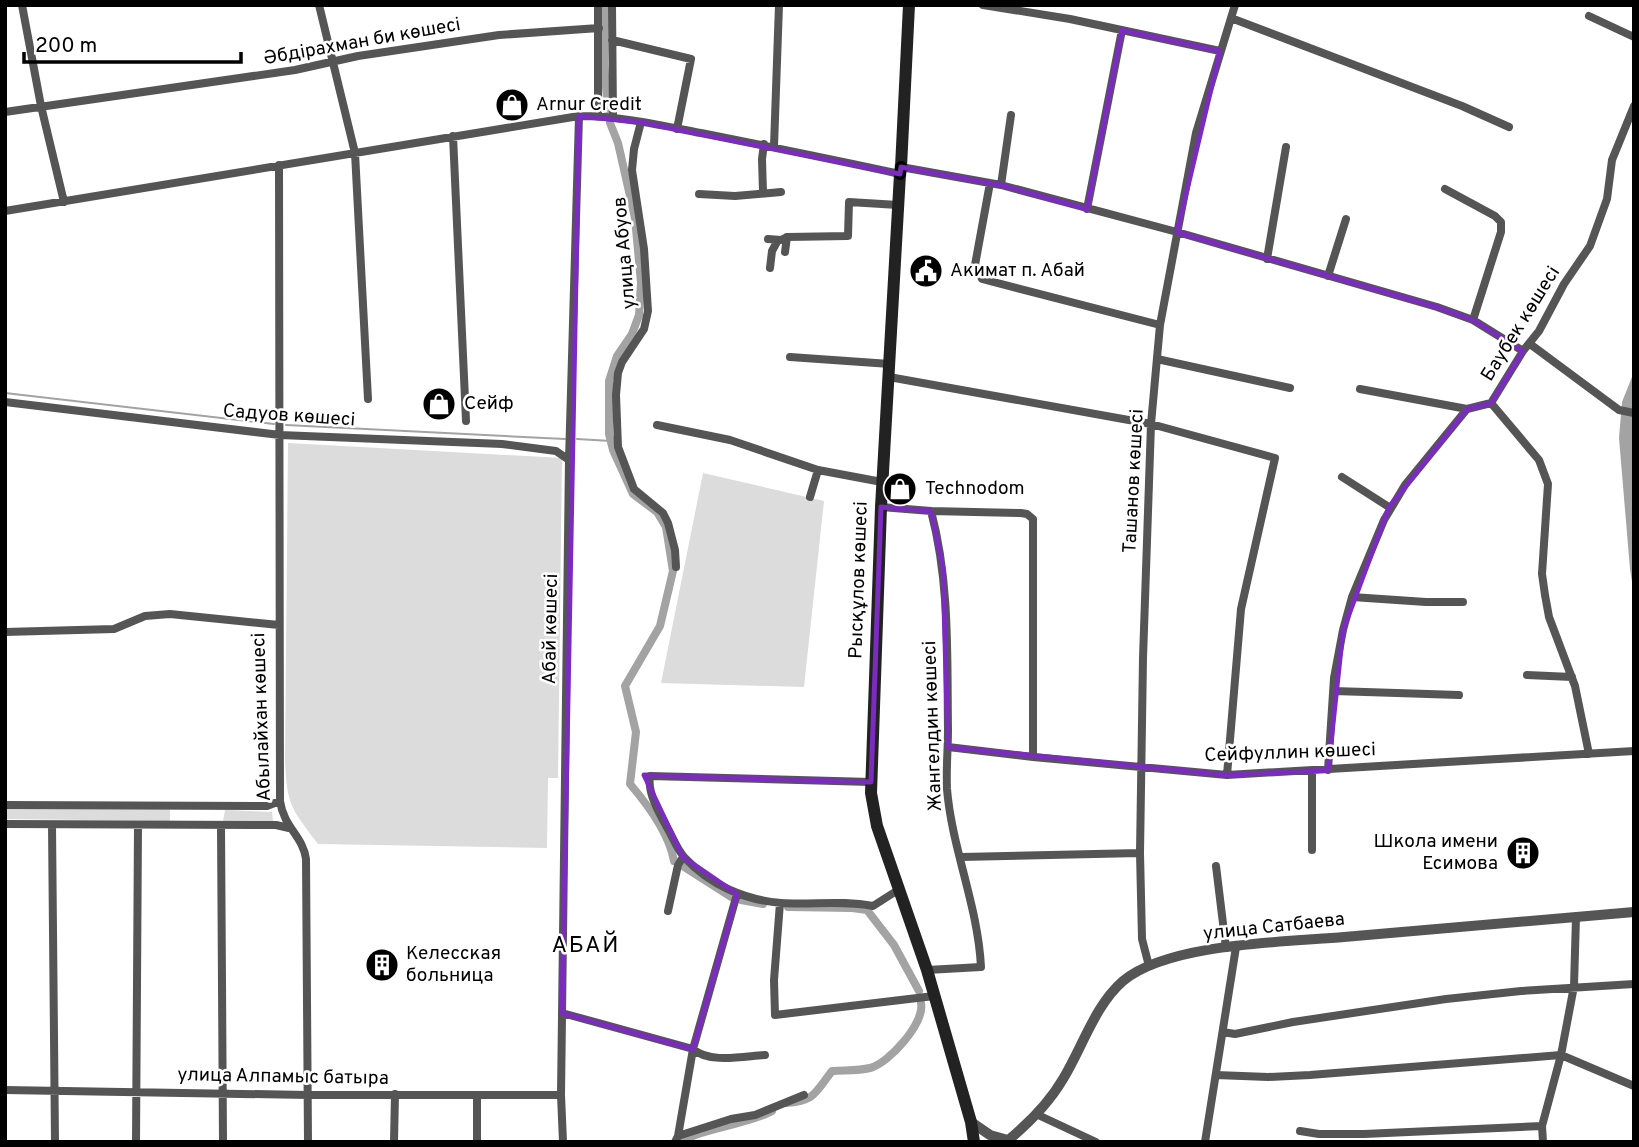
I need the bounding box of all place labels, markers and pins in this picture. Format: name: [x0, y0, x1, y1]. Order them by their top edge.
shop icon: Arnur Credit: [493, 86, 531, 124]
place label: Arnur Credit: [536, 93, 642, 117]
public building icon: Акимат п. Абай: [907, 252, 945, 290]
place label: Акимат п. Абай: [950, 259, 1085, 283]
shop icon: Сейф: [420, 385, 458, 423]
place label: Сейф: [464, 392, 514, 416]
shop icon: Technodom: [881, 470, 919, 508]
place label: Technodom: [925, 477, 1025, 501]
place label: Школа имени Есимова: [1374, 830, 1498, 876]
building icon: Школа имени Есимова: [1504, 834, 1542, 872]
place label: Келесская больница: [406, 942, 501, 988]
building icon: Келесская больница: [363, 946, 401, 984]

